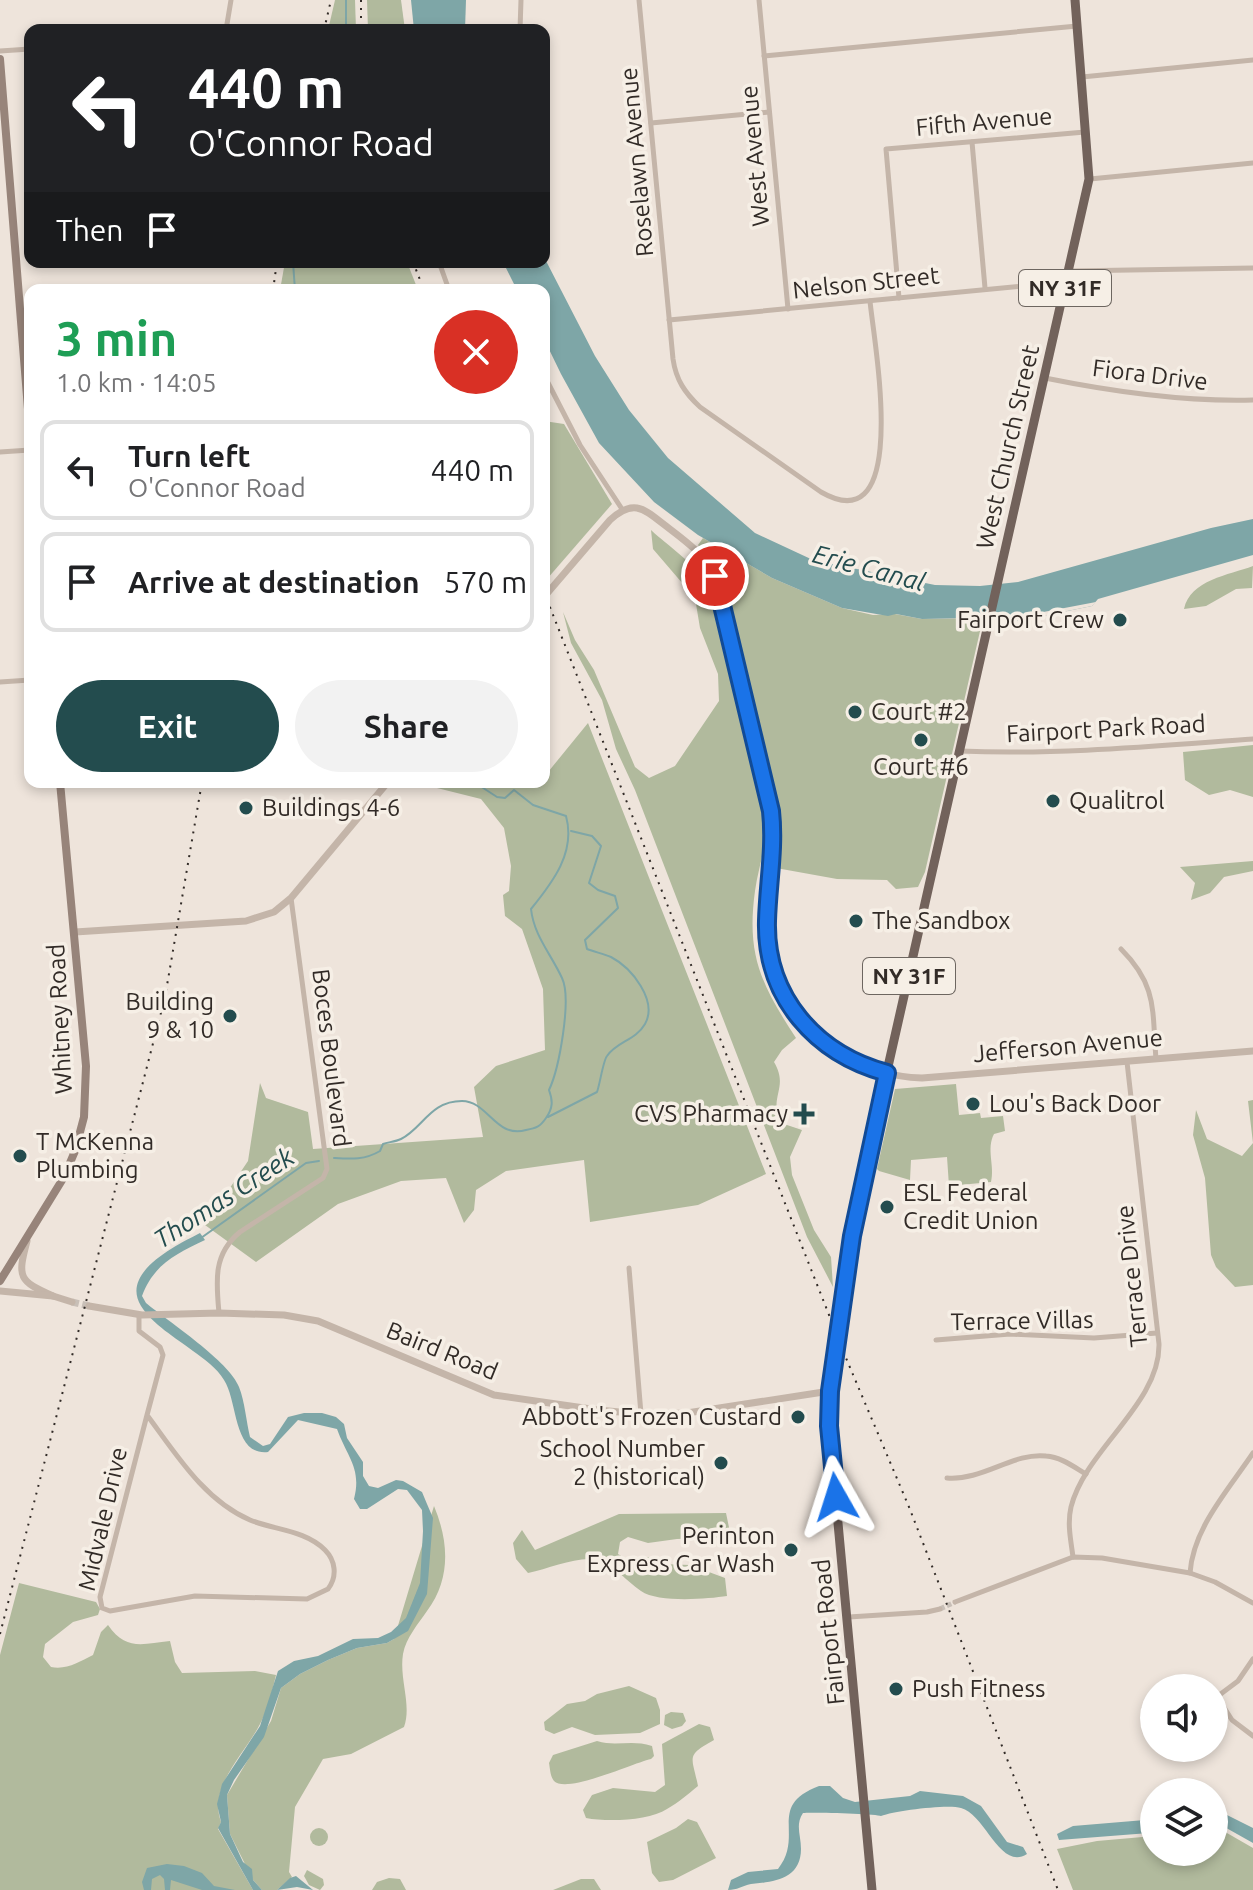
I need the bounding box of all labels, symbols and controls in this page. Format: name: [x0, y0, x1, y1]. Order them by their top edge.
icon: left: [56, 56, 160, 160]
text: 440 m: [188, 56, 344, 119]
street label: Roselawn Avenue: [615, 66, 658, 258]
street label: West Avenue: [735, 84, 774, 228]
street label: Fifth Avenue: [914, 102, 1053, 141]
text: O'Connor Road: [188, 122, 434, 163]
icon: arrive: [140, 208, 184, 252]
text: Then: [56, 213, 124, 247]
street label: Nelson Street: [791, 261, 941, 304]
road number: NY 31F: [1019, 270, 1111, 306]
button: close: [434, 310, 518, 394]
text: 3 min: [56, 311, 177, 365]
street label: West Church Street: [971, 341, 1044, 552]
street label: Fiora Drive: [1091, 354, 1209, 395]
text: 1.0 km · 14:05: [56, 368, 217, 397]
text: Turn left: [128, 439, 250, 473]
icon: left: [60, 448, 104, 492]
text: 440 m: [430, 453, 514, 487]
text: O'Connor Road: [128, 473, 306, 502]
water label: Erie Canal: [810, 539, 928, 596]
pin: [681, 542, 749, 610]
icon: arrive: [693, 554, 737, 598]
icon: arrive: [60, 560, 104, 604]
text: Arrive at destination: [128, 565, 420, 599]
text: 570 m: [444, 565, 527, 599]
place label: Fairport Crew: [957, 606, 1104, 633]
marker: Fairport Crew: [1111, 611, 1129, 629]
button: Exit: [56, 680, 279, 772]
button: Share: [295, 680, 518, 772]
place label: Court #2: [871, 698, 967, 725]
marker: Court #2: [846, 703, 864, 721]
street label: Fairport Park Road: [1006, 710, 1206, 747]
marker: Court #6: [912, 731, 930, 749]
place label: Court #6: [873, 753, 969, 780]
place label: Qualitrol: [1069, 787, 1165, 814]
marker: Qualitrol: [1044, 792, 1062, 810]
place label: Buildings 4-6: [262, 794, 400, 821]
marker: Buildings 4-6: [237, 799, 255, 817]
place label: The Sandbox: [872, 907, 1010, 934]
marker: The Sandbox: [847, 912, 865, 930]
street label: Whitney Road: [42, 943, 77, 1095]
road number: NY 31F: [863, 958, 955, 994]
street label: Boces Boulevard: [307, 967, 356, 1149]
place label: Building 9 & 10: [126, 988, 214, 1043]
marker: Building 9 & 10: [221, 1007, 239, 1025]
street label: Jefferson Avenue: [972, 1024, 1164, 1067]
place label: Lou's Back Door: [989, 1090, 1161, 1117]
marker: Lou's Back Door: [964, 1095, 982, 1113]
place label: CVS Pharmacy: [634, 1100, 788, 1127]
marker: CVS Pharmacy: [795, 1105, 813, 1123]
place label: T McKenna Plumbing: [36, 1128, 154, 1183]
water label: Thomas Creek: [148, 1141, 300, 1254]
marker: T McKenna Plumbing: [11, 1147, 29, 1165]
place label: ESL Federal Credit Union: [903, 1179, 1039, 1234]
marker: ESL Federal Credit Union: [878, 1198, 896, 1216]
street label: Terrace Drive: [1111, 1204, 1152, 1348]
street label: Terrace Villas: [950, 1306, 1094, 1335]
street label: Baird Road: [383, 1316, 502, 1385]
place label: Abbott's Frozen Custard: [522, 1403, 782, 1430]
marker: Abbott's Frozen Custard: [789, 1408, 807, 1426]
place label: School Number 2 (historical): [540, 1435, 705, 1490]
street label: Midvale Drive: [73, 1444, 132, 1593]
marker: School Number 2 (historical): [712, 1454, 730, 1472]
position arrow: [794, 1455, 878, 1539]
place label: Perinton Express Car Wash: [587, 1522, 775, 1577]
marker: Perinton Express Car Wash: [782, 1541, 800, 1559]
street label: Fairport Road: [807, 1558, 850, 1706]
map controls: [1140, 1674, 1228, 1866]
button: sound: [1140, 1674, 1228, 1762]
place label: Push Fitness: [912, 1675, 1045, 1702]
marker: Push Fitness: [887, 1680, 905, 1698]
button: layers: [1140, 1778, 1228, 1866]

